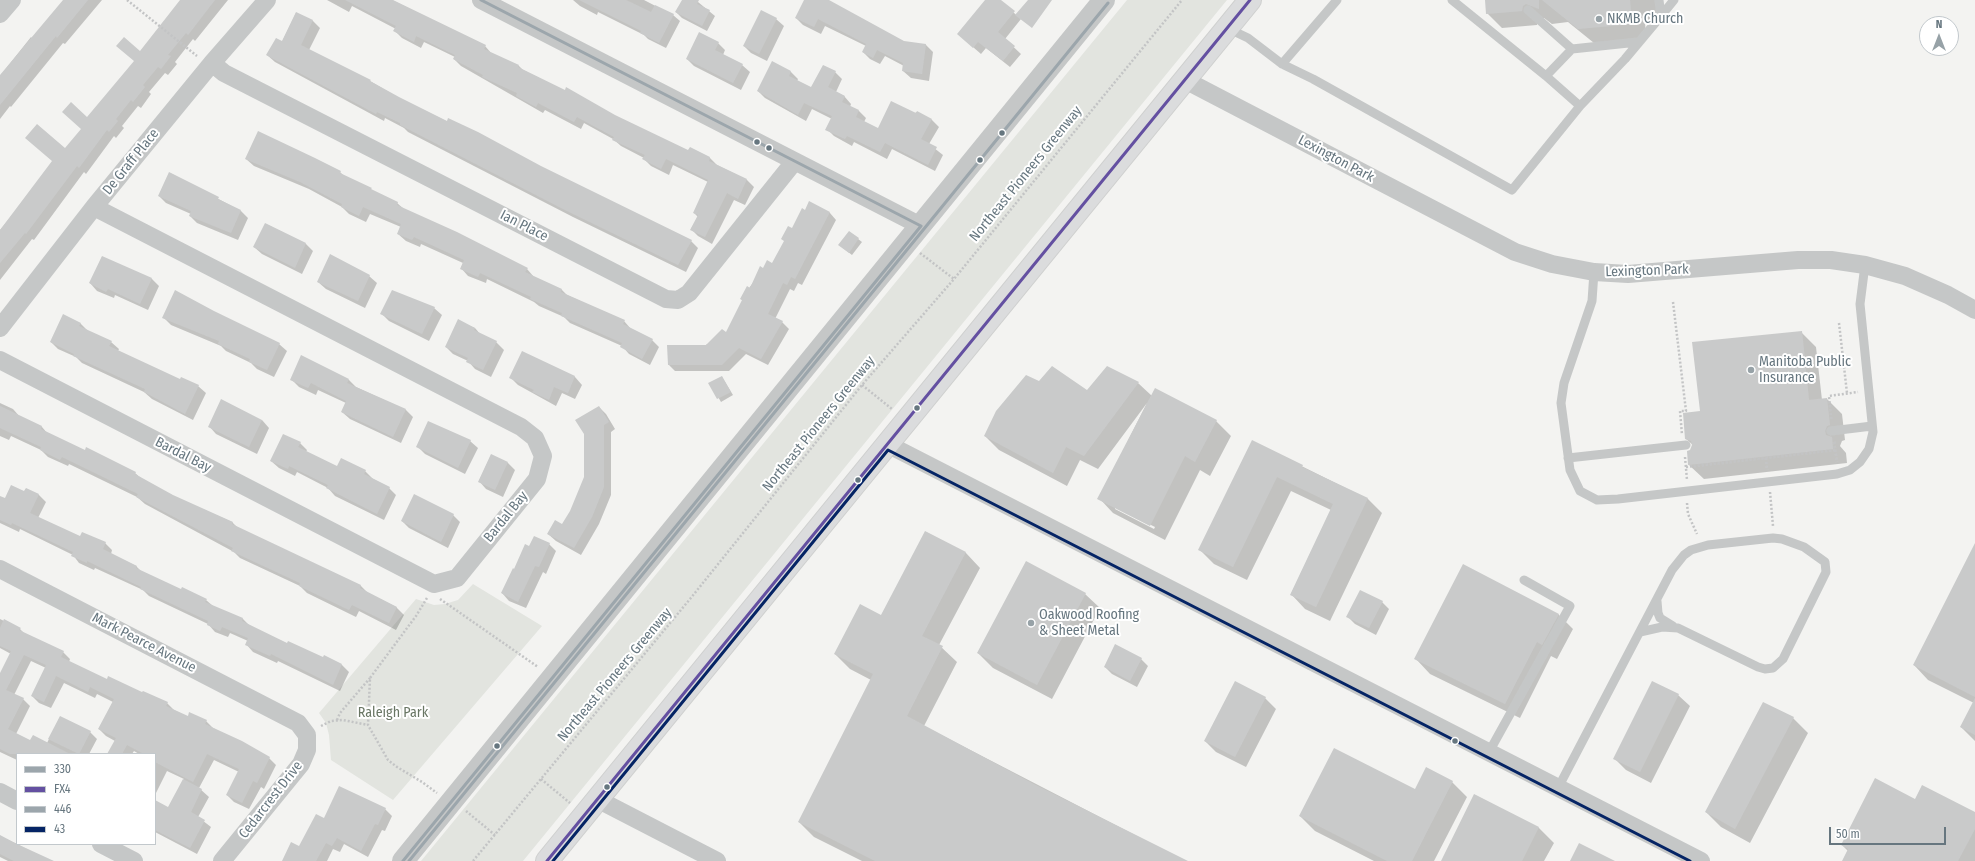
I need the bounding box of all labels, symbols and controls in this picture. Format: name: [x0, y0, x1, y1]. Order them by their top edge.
place label: NKMB Church: [1607, 11, 1683, 27]
marker: NKMB Church: [1594, 14, 1604, 24]
north arrow: [1919, 16, 1959, 56]
text: N: [1936, 18, 1942, 31]
street label: Northeast Pioneers Greenway: [966, 103, 1086, 245]
street label: De Graff Place: [99, 126, 163, 198]
unlabelled marker: [997, 128, 1007, 138]
street label: Lexington Park: [1295, 132, 1377, 186]
unlabelled marker: [752, 137, 762, 147]
unlabelled marker: [764, 143, 774, 153]
unlabelled marker: [975, 155, 985, 165]
street label: Ian Place: [497, 207, 551, 245]
street label: Lexington Park: [1605, 261, 1689, 281]
street label: Northeast Pioneers Greenway: [759, 353, 879, 495]
place label: Manitoba Public Insurance: [1759, 354, 1851, 386]
marker: Manitoba Public Insurance: [1746, 365, 1756, 375]
unlabelled marker: [912, 403, 922, 413]
street label: Bardal Bay: [152, 434, 214, 476]
unlabelled marker: [853, 475, 863, 485]
street label: Bardal Bay: [480, 488, 532, 546]
street label: Northeast Pioneers Greenway: [554, 605, 676, 745]
place label: Oakwood Roofing & Sheet Metal: [1039, 607, 1139, 640]
street label: Mark Pearce Avenue: [89, 610, 199, 676]
marker: Oakwood Roofing & Sheet Metal: [1026, 618, 1036, 628]
park label: Raleigh Park: [358, 705, 428, 721]
unlabelled marker: [1450, 736, 1460, 746]
unlabelled marker: [492, 741, 502, 751]
legend: [16, 753, 156, 845]
street label: Cedarcrest Drive: [236, 758, 306, 842]
text: 330: [54, 762, 71, 776]
text: FX4: [54, 782, 71, 796]
unlabelled marker: [602, 782, 612, 792]
text: 446: [54, 802, 72, 816]
scale bar: [1831, 819, 1948, 845]
text: 43: [54, 822, 65, 836]
text: 50 m: [1836, 827, 1860, 841]

